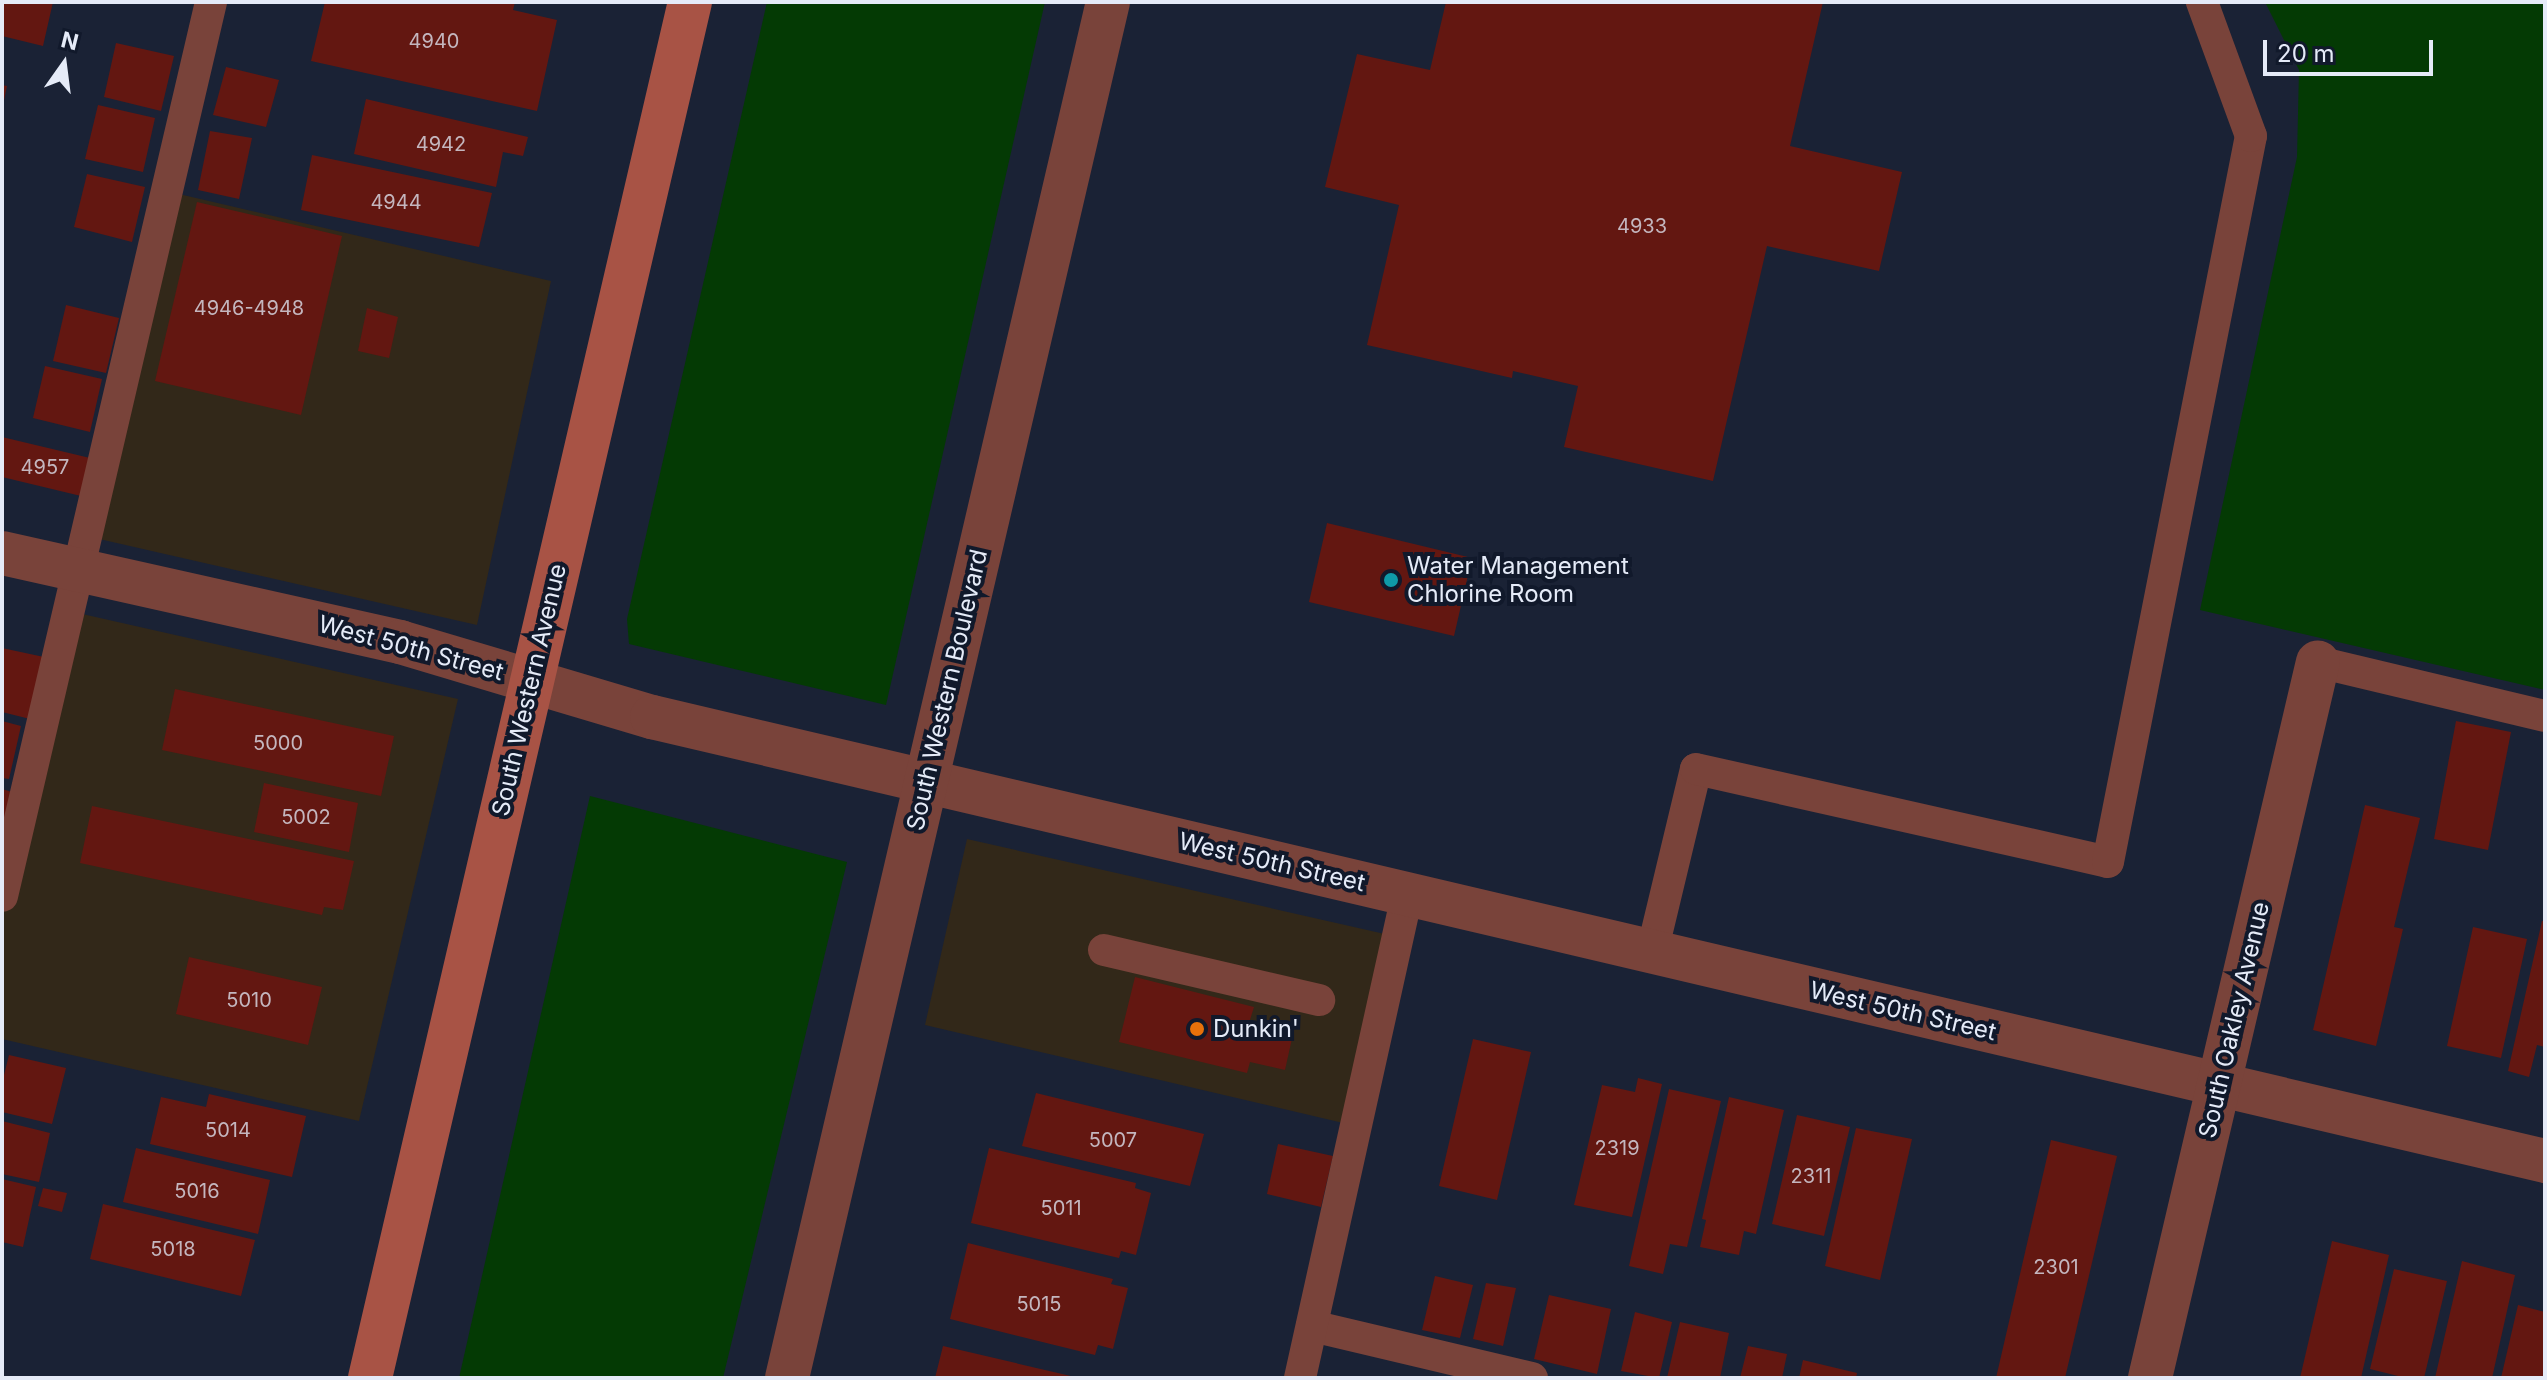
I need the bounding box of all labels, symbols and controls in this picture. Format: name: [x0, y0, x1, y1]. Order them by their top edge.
north arrow: [24, 24, 104, 104]
scale bar: [2267, 24, 2437, 74]
text: N: [59, 26, 81, 55]
house number: 4940: [409, 29, 459, 53]
text: 20 m: [2277, 39, 2335, 68]
house number: 4942: [416, 132, 466, 156]
house number: 4944: [370, 190, 422, 214]
house number: 4933: [1617, 214, 1667, 238]
house number: 4946-4948: [194, 296, 304, 320]
house number: 4957: [21, 455, 69, 479]
street label: South Western Boulevard: [901, 547, 993, 833]
place label: Water Management Chlorine Room: [1407, 552, 1629, 608]
street label: South Western Avenue: [486, 561, 572, 819]
marker: Water Management Chlorine Room: [1382, 571, 1400, 589]
street label: West 50th Street: [315, 609, 507, 687]
house number: 5000: [253, 731, 303, 755]
house number: 5002: [281, 805, 331, 829]
street label: West 50th Street: [1176, 827, 1368, 897]
street label: South Oakley Avenue: [2193, 899, 2275, 1141]
street label: West 50th Street: [1807, 976, 1999, 1046]
house number: 5010: [226, 988, 272, 1012]
place label: Dunkin': [1213, 1015, 1299, 1043]
marker: Dunkin': [1188, 1020, 1206, 1038]
house number: 5014: [205, 1118, 251, 1142]
house number: 5007: [1089, 1128, 1137, 1152]
house number: 2319: [1594, 1136, 1640, 1160]
house number: 2311: [1791, 1164, 1831, 1188]
house number: 5016: [174, 1179, 220, 1203]
house number: 5011: [1040, 1196, 1082, 1220]
house number: 5018: [150, 1237, 196, 1261]
house number: 2301: [2033, 1255, 2079, 1279]
house number: 5015: [1016, 1292, 1062, 1316]

